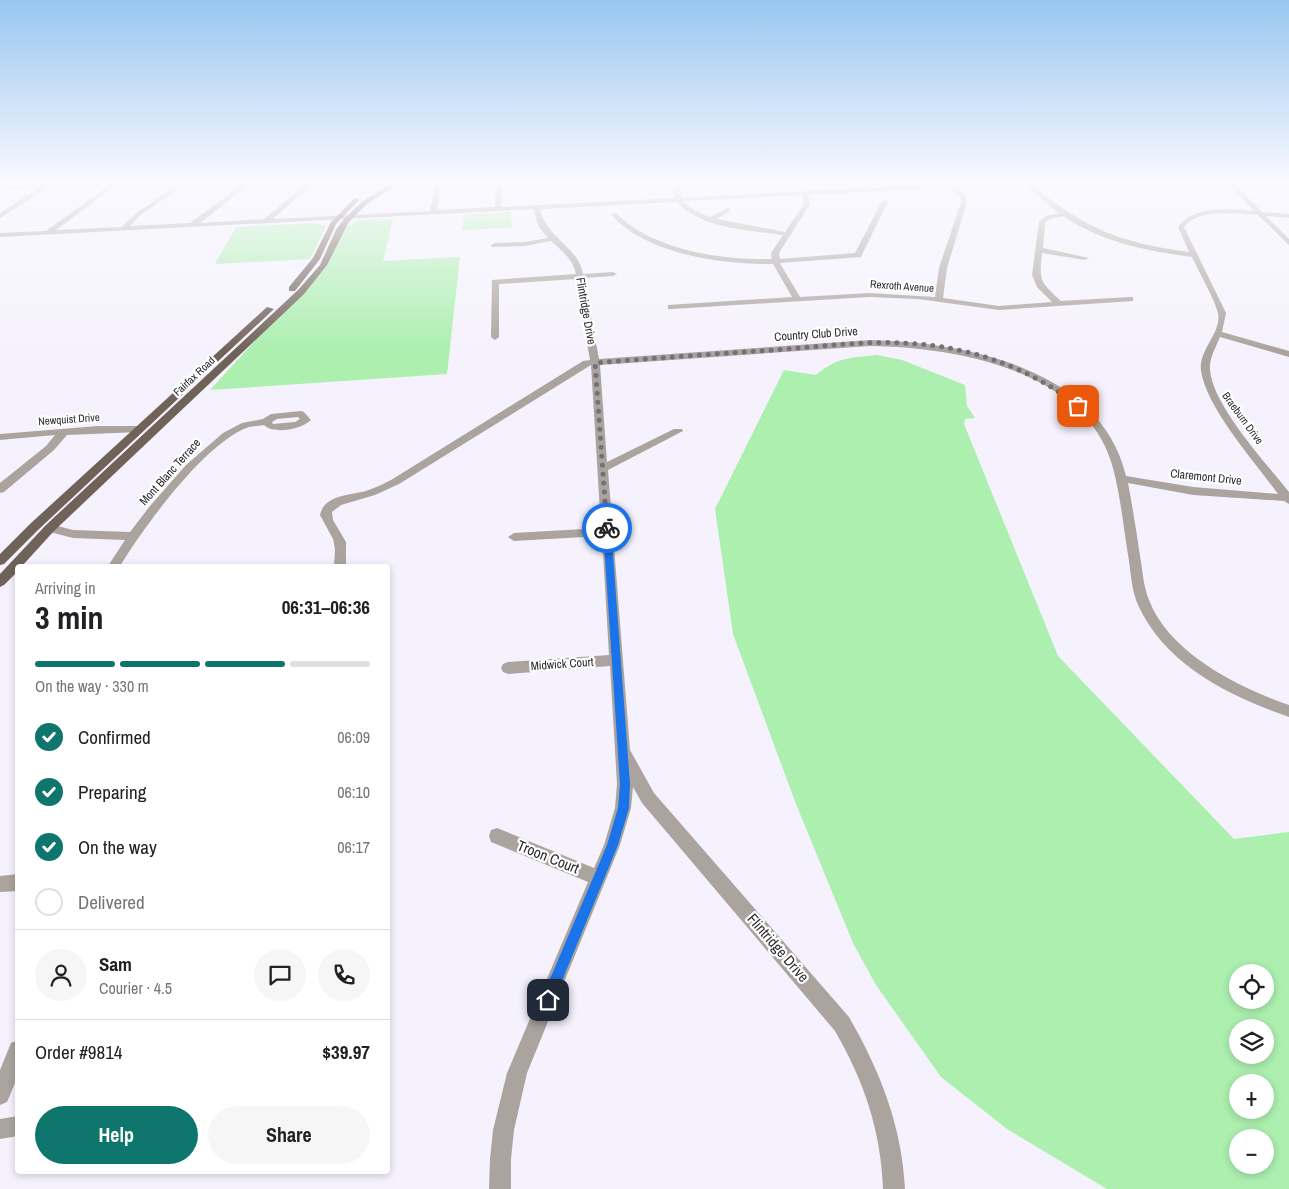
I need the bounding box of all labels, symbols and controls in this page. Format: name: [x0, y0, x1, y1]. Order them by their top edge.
street label: Flintridge Drive: [572, 276, 600, 346]
street label: Rexroth Avenue: [870, 277, 934, 295]
street label: Country Club Drive: [774, 323, 858, 345]
street label: Fairfax Road: [170, 353, 218, 399]
pin: [1057, 385, 1099, 427]
street label: Braeburn Drive: [1219, 389, 1267, 447]
icon: bag: [1064, 392, 1092, 420]
street label: Newquist Drive: [38, 410, 100, 428]
street label: Mont Blanc Terrace: [136, 435, 204, 509]
street label: Claremont Drive: [1170, 465, 1242, 489]
courier: [582, 503, 632, 553]
icon: bike: [593, 514, 621, 542]
text: Arriving in: [35, 577, 96, 599]
text: 06:31–06:36: [282, 594, 370, 620]
text: 3 min: [35, 596, 104, 639]
street label: Midwick Court: [530, 654, 594, 674]
text: On the way · 330 m: [35, 675, 149, 697]
icon: check: [35, 723, 63, 751]
text: Confirmed: [78, 724, 151, 750]
text: 06:09: [337, 726, 370, 748]
icon: check: [35, 778, 63, 806]
text: Preparing: [78, 779, 146, 805]
text: 06:10: [337, 781, 370, 803]
icon: check: [35, 833, 63, 861]
text: On the way: [78, 834, 157, 860]
street label: Troon Court: [514, 835, 583, 879]
text: 06:17: [337, 836, 370, 858]
text: Delivered: [78, 889, 145, 915]
street label: Flintridge Drive: [743, 909, 814, 987]
button: person: [35, 949, 87, 1001]
button: chat: [254, 949, 306, 1001]
button: phone: [318, 949, 370, 1001]
text: Sam: [99, 951, 132, 977]
map controls: [1229, 964, 1274, 1174]
button: locate: [1229, 964, 1274, 1009]
text: Courier · 4.5: [99, 977, 172, 999]
pin: [527, 979, 569, 1021]
icon: home: [534, 986, 562, 1014]
button: layers: [1229, 1019, 1274, 1064]
text: Order #9814: [35, 1039, 122, 1065]
text: $39.97: [322, 1039, 370, 1065]
button: +: [1229, 1074, 1274, 1119]
button: Help: [35, 1106, 198, 1164]
button: Share: [208, 1106, 370, 1164]
button: −: [1229, 1129, 1274, 1174]

